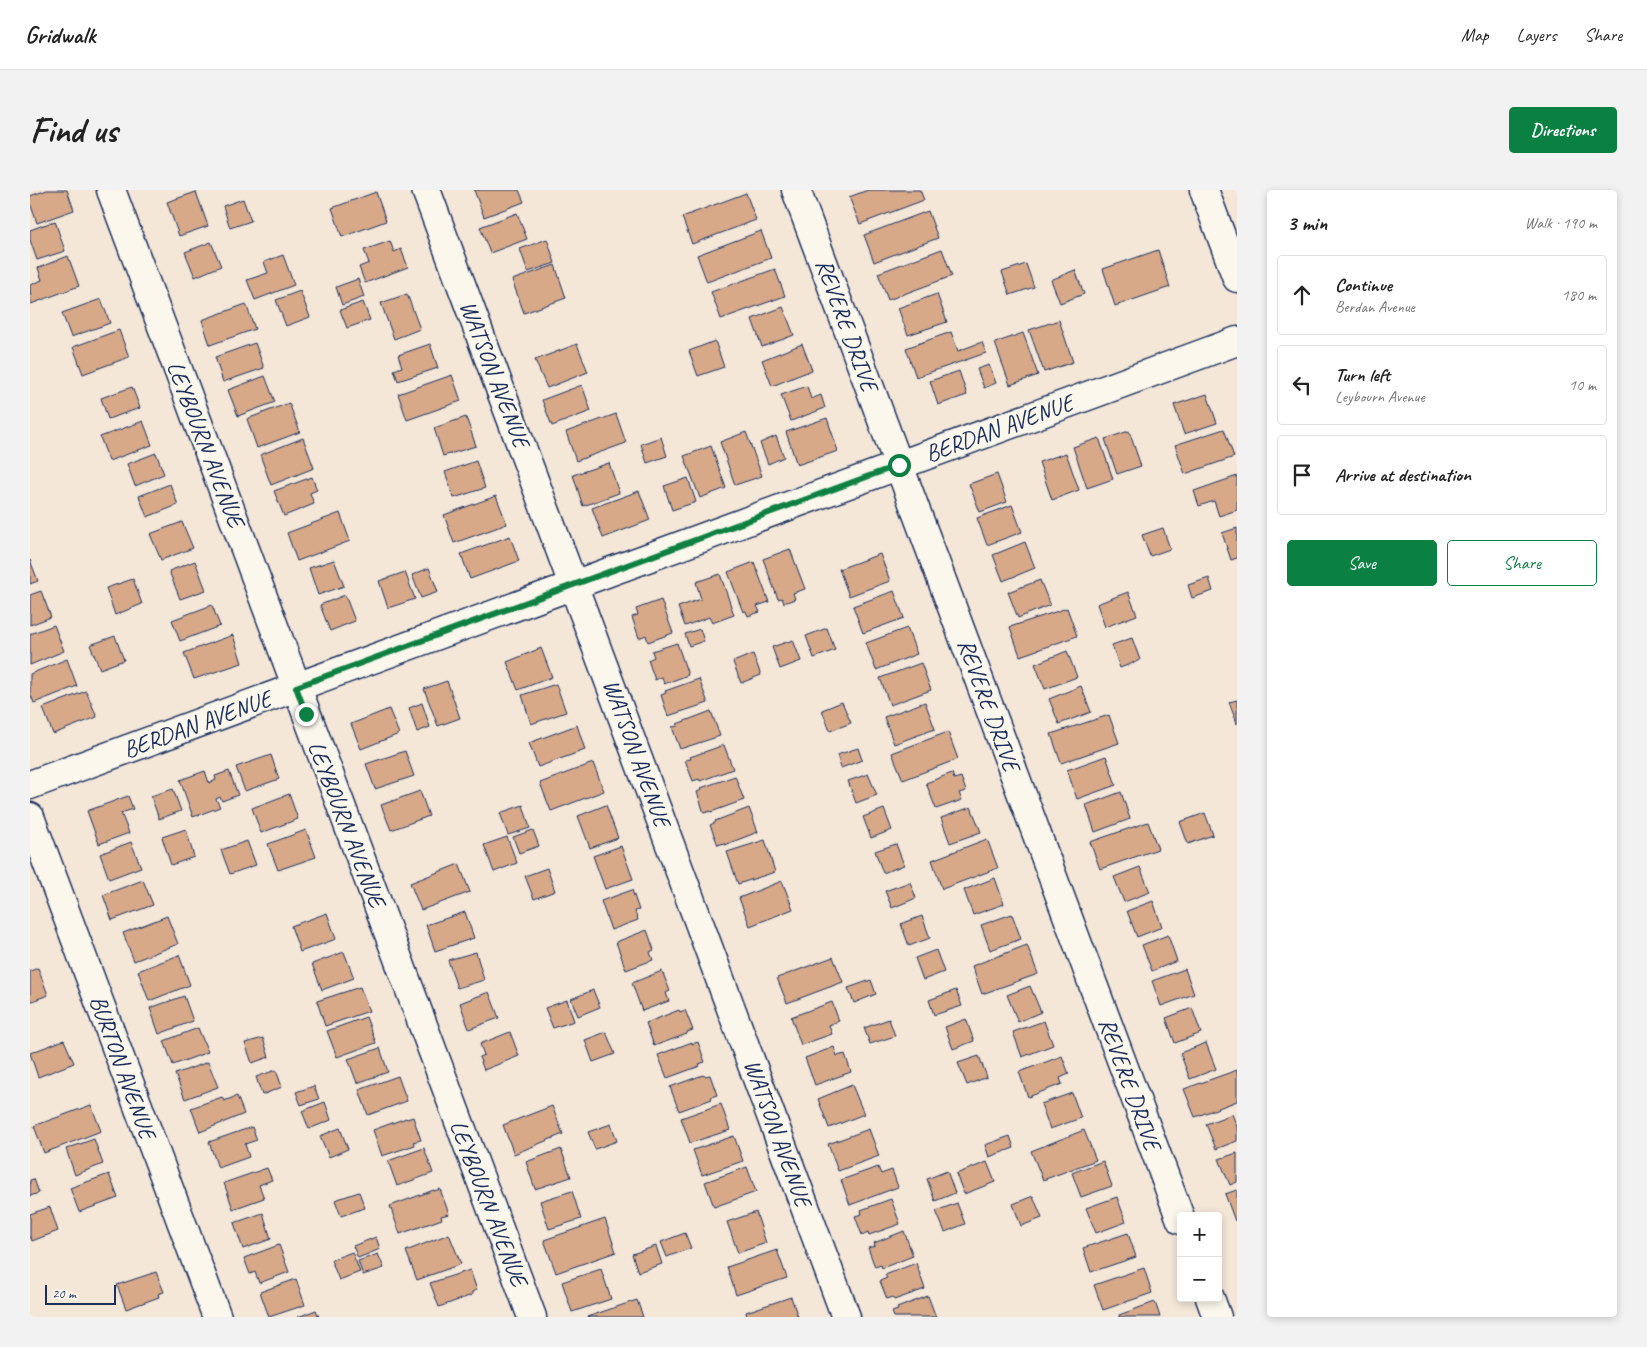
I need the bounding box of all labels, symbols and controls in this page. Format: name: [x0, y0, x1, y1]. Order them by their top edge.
text: Gridwalk: [25, 20, 95, 50]
text: Map: [1461, 24, 1489, 46]
text: Layers: [1517, 24, 1556, 46]
text: Share: [1584, 24, 1622, 46]
button: Directions: [1509, 107, 1617, 153]
text: Find us: [30, 108, 117, 153]
text: 3 min: [1287, 210, 1327, 236]
text: Walk · 190 m: [1525, 213, 1597, 233]
street label: REVERE DRIVE: [809, 255, 886, 398]
text: Continue: [1335, 273, 1392, 297]
icon: ahead: [1288, 281, 1316, 309]
text: 180 m: [1562, 285, 1596, 305]
street label: WATSON AVENUE: [453, 296, 538, 454]
text: Berdan Avenue: [1335, 297, 1415, 317]
street label: LEYBOURN AVENUE: [161, 357, 253, 534]
text: Turn left: [1335, 363, 1390, 387]
icon: left: [1288, 371, 1316, 399]
text: 10 m: [1569, 375, 1596, 395]
street label: BERDAN AVENUE: [921, 386, 1080, 469]
text: Leybourn Avenue: [1335, 387, 1425, 407]
route start: [888, 454, 911, 477]
icon: arrive: [1288, 461, 1316, 489]
text: Arrive at destination: [1335, 463, 1471, 487]
button: Save: [1287, 540, 1437, 586]
button: Share: [1447, 540, 1597, 586]
street label: REVERE DRIVE: [951, 635, 1028, 778]
street label: WATSON AVENUE: [596, 675, 679, 834]
street label: BERDAN AVENUE: [119, 682, 278, 765]
route end: [295, 703, 318, 726]
street label: LEYBOURN AVENUE: [302, 737, 394, 914]
street label: BURTON AVENUE: [83, 991, 164, 1146]
street label: REVERE DRIVE: [1092, 1014, 1169, 1157]
street label: WATSON AVENUE: [737, 1055, 820, 1214]
street label: LEYBOURN AVENUE: [444, 1116, 536, 1293]
map controls: [1177, 1212, 1222, 1302]
button: +: [1177, 1212, 1222, 1257]
button: −: [1177, 1257, 1222, 1302]
scale bar: [45, 1282, 116, 1305]
text: 20 m: [52, 1285, 76, 1302]

